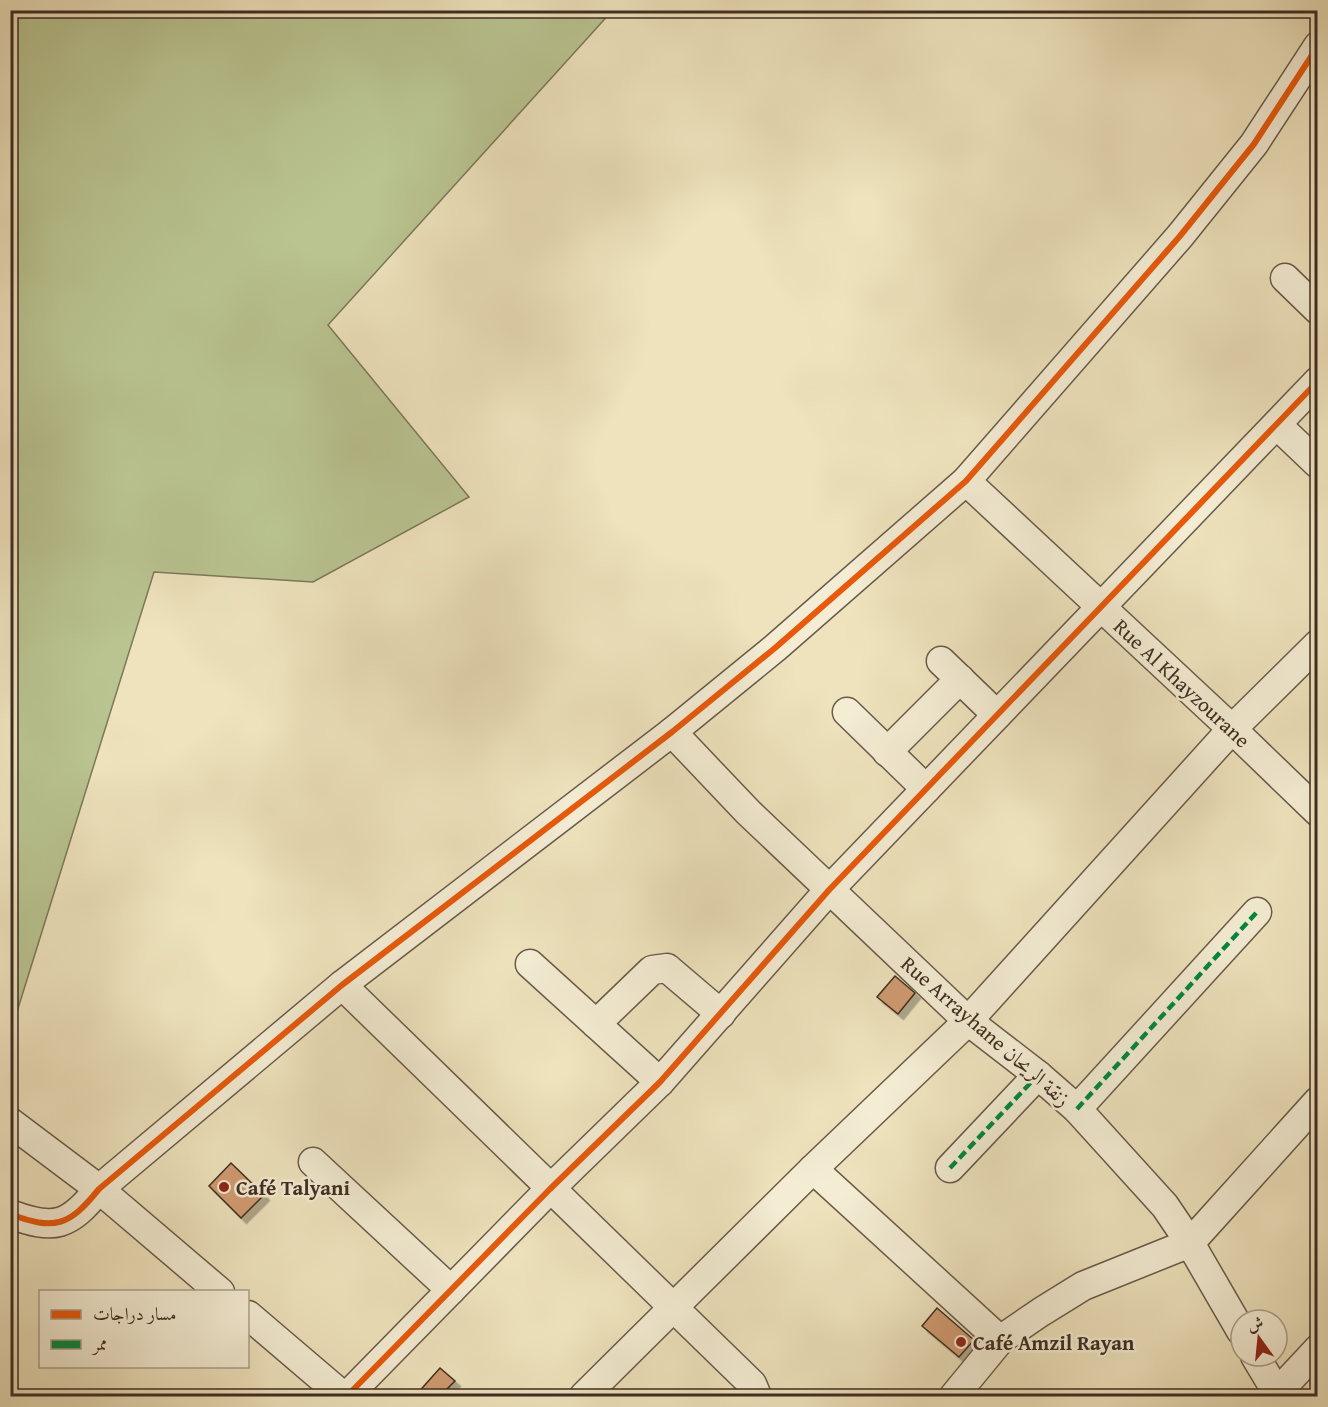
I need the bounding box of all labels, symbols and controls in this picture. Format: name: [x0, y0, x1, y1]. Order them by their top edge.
street label: Rue Al Khayzourane: [1107, 611, 1257, 755]
street label: Rue Arrayhane زنقة الريحان: [894, 948, 1078, 1114]
place label: Café Talyani: [236, 1172, 350, 1203]
marker: Café Talyani: [217, 1180, 231, 1194]
legend: [39, 1290, 249, 1368]
text: مسار دراجات: [93, 1300, 176, 1327]
north arrow: [1229, 1308, 1289, 1368]
text: ش: [1244, 1310, 1266, 1337]
place label: Café Amzil Rayan: [973, 1327, 1135, 1358]
text: ممر: [91, 1330, 107, 1357]
marker: Café Amzil Rayan: [954, 1335, 968, 1349]

